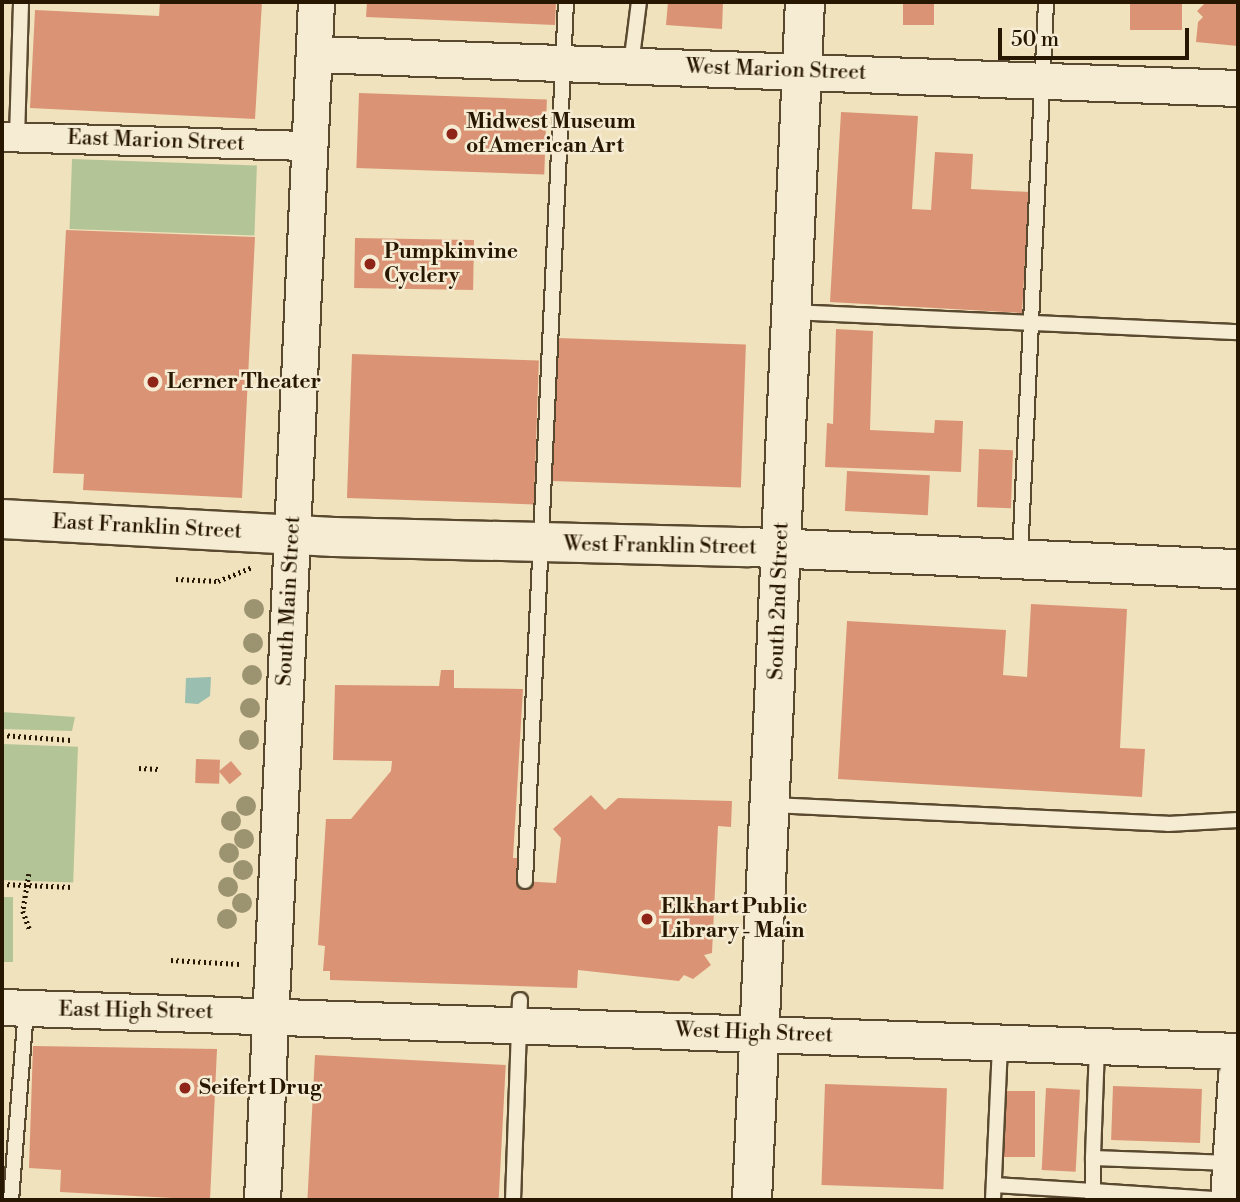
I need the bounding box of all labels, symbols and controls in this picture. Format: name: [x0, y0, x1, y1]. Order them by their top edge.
scale bar: [1002, 14, 1193, 58]
text: 50 m: [1011, 27, 1059, 53]
street label: West Marion Street: [685, 54, 867, 86]
place label: Midwest Museum of American Art: [466, 109, 636, 159]
street label: East Marion Street: [67, 125, 245, 157]
marker: Midwest Museum of American Art: [444, 126, 460, 142]
place label: Pumpkinvine Cyclery: [384, 239, 518, 289]
marker: Pumpkinvine Cyclery: [362, 256, 378, 272]
place label: Lerner Theater: [167, 369, 321, 395]
marker: Lerner Theater: [145, 374, 161, 390]
street label: East Franklin Street: [51, 509, 243, 545]
street label: South Main Street: [272, 515, 306, 687]
street label: South 2nd Street: [764, 522, 794, 680]
street label: West Franklin Street: [563, 532, 757, 560]
place label: Elkhart Public Library - Main: [661, 894, 807, 944]
marker: Elkhart Public Library - Main: [639, 911, 655, 927]
street label: East High Street: [58, 997, 214, 1025]
street label: West High Street: [675, 1018, 833, 1048]
place label: Seifert Drug: [199, 1075, 322, 1101]
marker: Seifert Drug: [177, 1080, 193, 1096]

